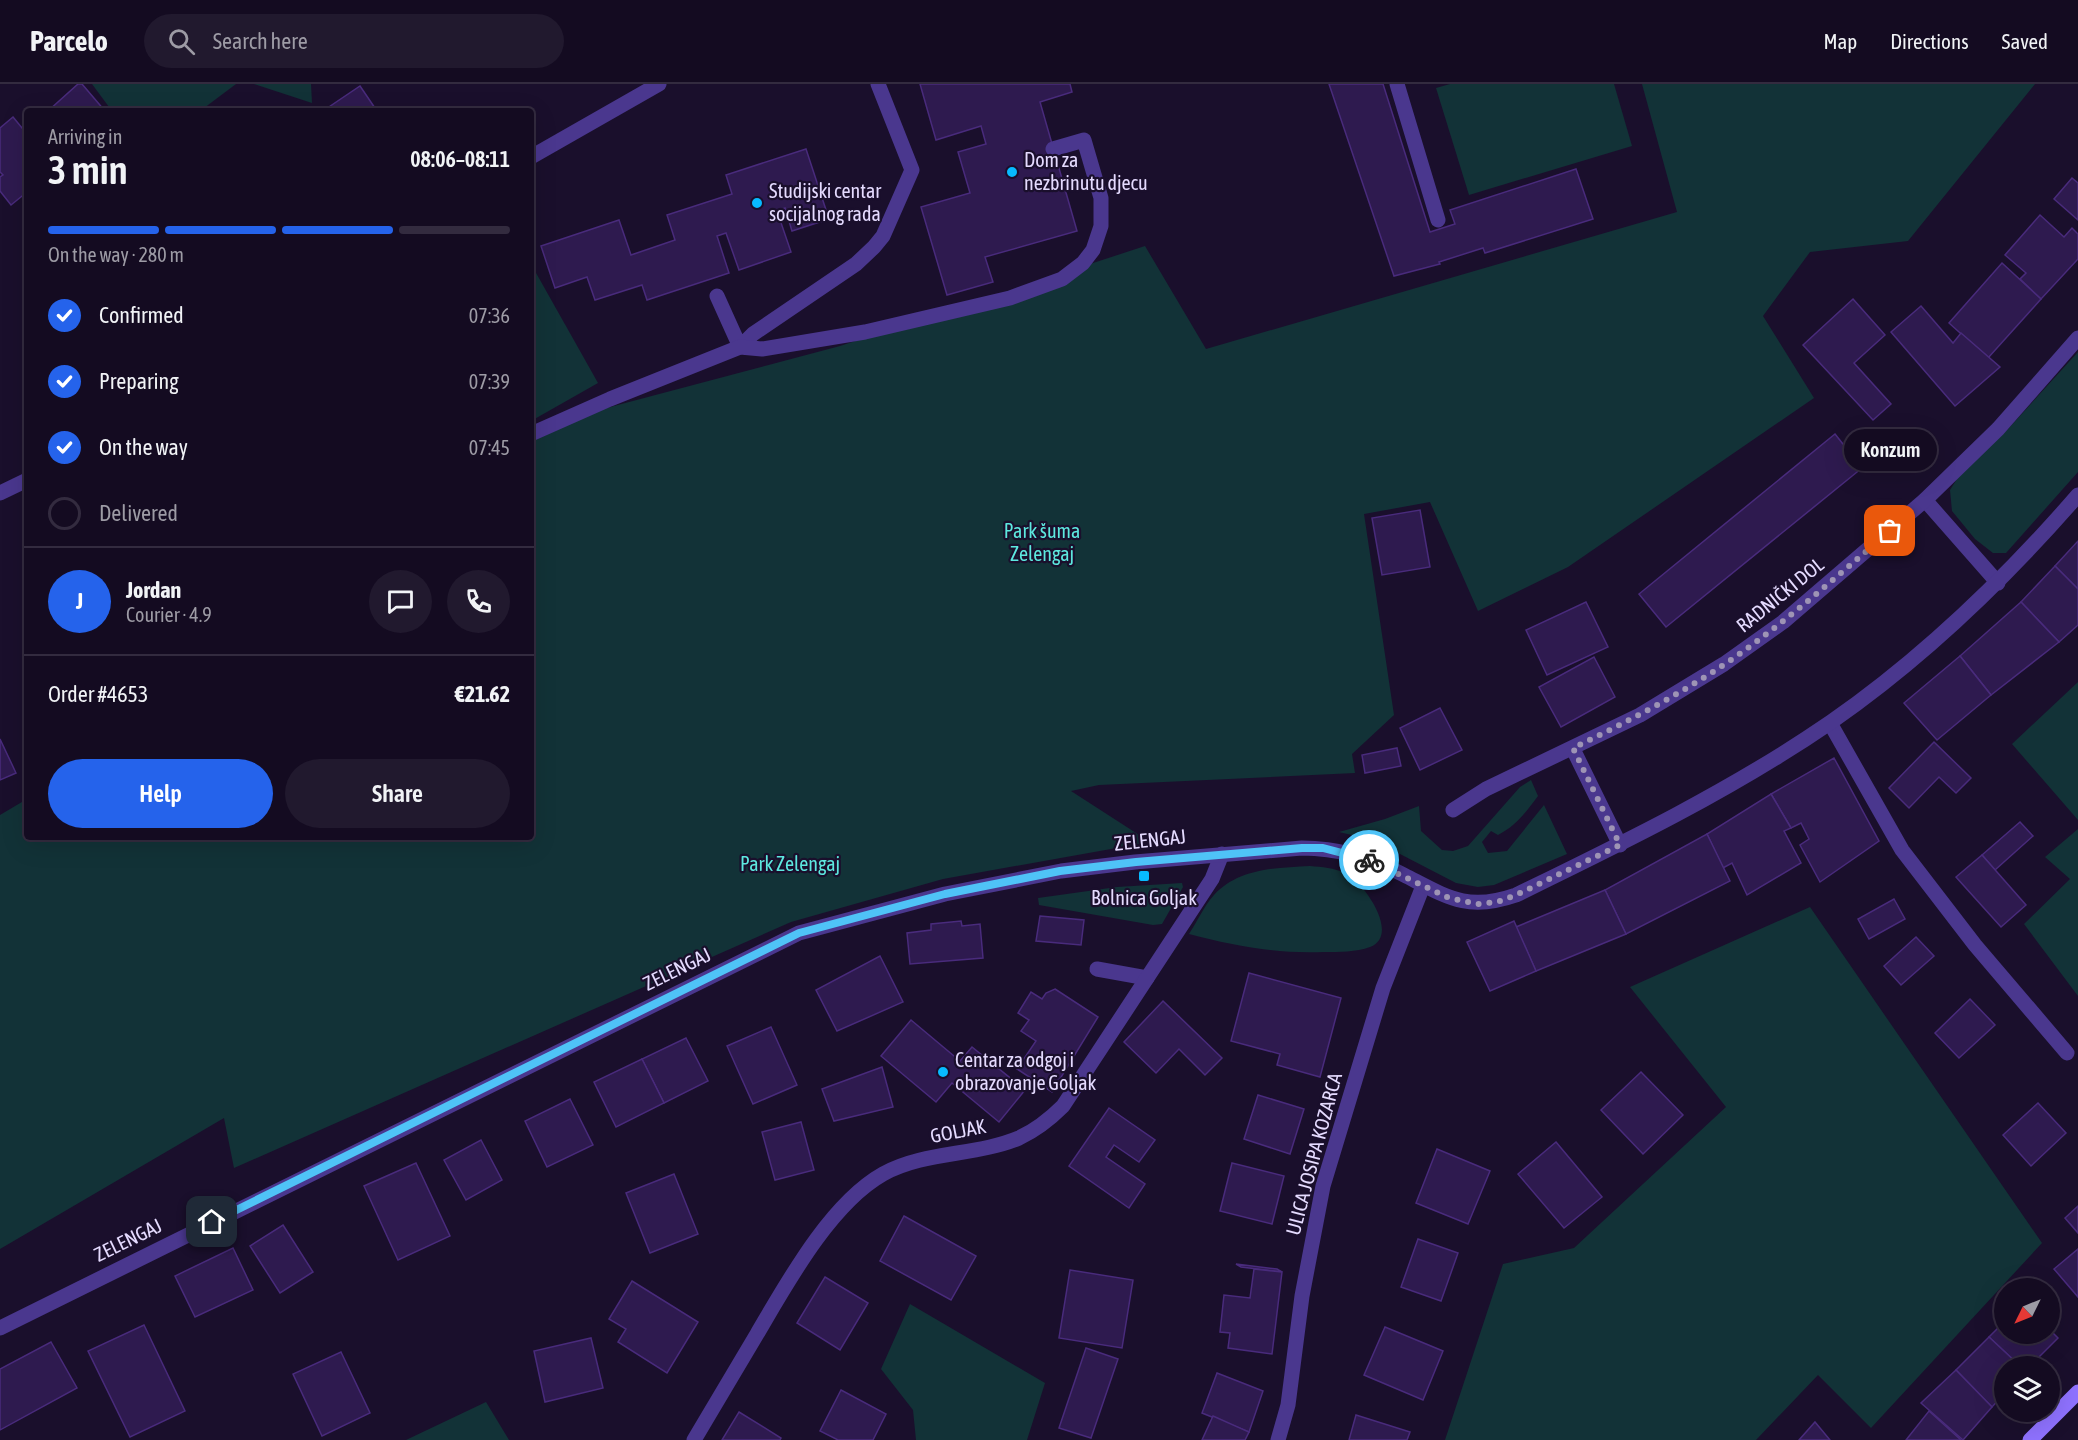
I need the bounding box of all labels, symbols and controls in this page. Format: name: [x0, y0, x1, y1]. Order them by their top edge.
search box: [144, 14, 564, 68]
text: Parcelo: [30, 25, 108, 57]
icon: search: [165, 25, 198, 58]
text: Search here: [213, 28, 308, 54]
text: Map: [1823, 29, 1857, 53]
text: Directions: [1890, 29, 1969, 53]
text: Saved: [2002, 29, 2048, 53]
text: Arriving in: [48, 125, 122, 148]
text: 08:06–08:11: [410, 146, 510, 172]
text: 3 min: [48, 148, 128, 192]
place label: Dom za nezbrinutu djecu: [1024, 148, 1148, 194]
marker: Dom za nezbrinutu djecu: [1005, 165, 1019, 179]
place label: Studijski centar socijalnog rada: [769, 179, 882, 225]
marker: Studijski centar socijalnog rada: [750, 196, 764, 210]
text: On the way · 280 m: [48, 243, 184, 266]
icon: check: [48, 299, 81, 332]
text: Confirmed: [99, 302, 184, 328]
text: 07:36: [469, 304, 510, 327]
icon: check: [48, 365, 81, 398]
text: Preparing: [99, 368, 179, 394]
text: 07:39: [469, 370, 510, 393]
callout: Konzum: [1844, 429, 1936, 471]
icon: check: [48, 431, 81, 464]
text: On the way: [99, 434, 188, 460]
text: 07:45: [469, 436, 510, 459]
text: Konzum: [1861, 438, 1920, 461]
text: Delivered: [99, 500, 178, 526]
pin: [1864, 505, 1915, 556]
icon: bag: [1873, 514, 1906, 547]
park label: Park šuma Zelengaj: [1004, 519, 1080, 565]
street label: RADNIČKI DOL: [1732, 552, 1828, 637]
button: chat: [369, 570, 432, 633]
button: phone: [447, 570, 510, 633]
text: Jordan: [126, 577, 181, 603]
text: J: [76, 588, 83, 614]
text: Courier · 4.9: [126, 603, 212, 626]
text: Order #4653: [48, 681, 148, 707]
text: €21.62: [455, 681, 510, 707]
button: Help: [48, 759, 273, 828]
button: Share: [285, 759, 510, 828]
street label: ZELENGAJ: [1113, 824, 1187, 855]
courier: [1339, 830, 1399, 890]
icon: bike: [1353, 844, 1386, 877]
park label: Park Zelengaj: [740, 852, 840, 875]
marker: Bolnica Goljak: [1137, 869, 1151, 883]
place label: Bolnica Goljak: [1091, 886, 1197, 909]
street label: ZELENGAJ: [639, 942, 714, 995]
place label: Centar za odgoj i obrazovanje Goljak: [955, 1048, 1097, 1094]
marker: Centar za odgoj i obrazovanje Goljak: [936, 1065, 950, 1079]
street label: ULICA JOSIPA KOZARCA: [1281, 1070, 1346, 1238]
street label: GOLJAK: [928, 1114, 988, 1147]
pin: [186, 1196, 237, 1247]
icon: home: [195, 1205, 228, 1238]
street label: ZELENGAJ: [90, 1213, 165, 1266]
north arrow: [1994, 1278, 2060, 1344]
map controls: [1994, 1278, 2060, 1422]
button: layers: [1994, 1356, 2060, 1422]

